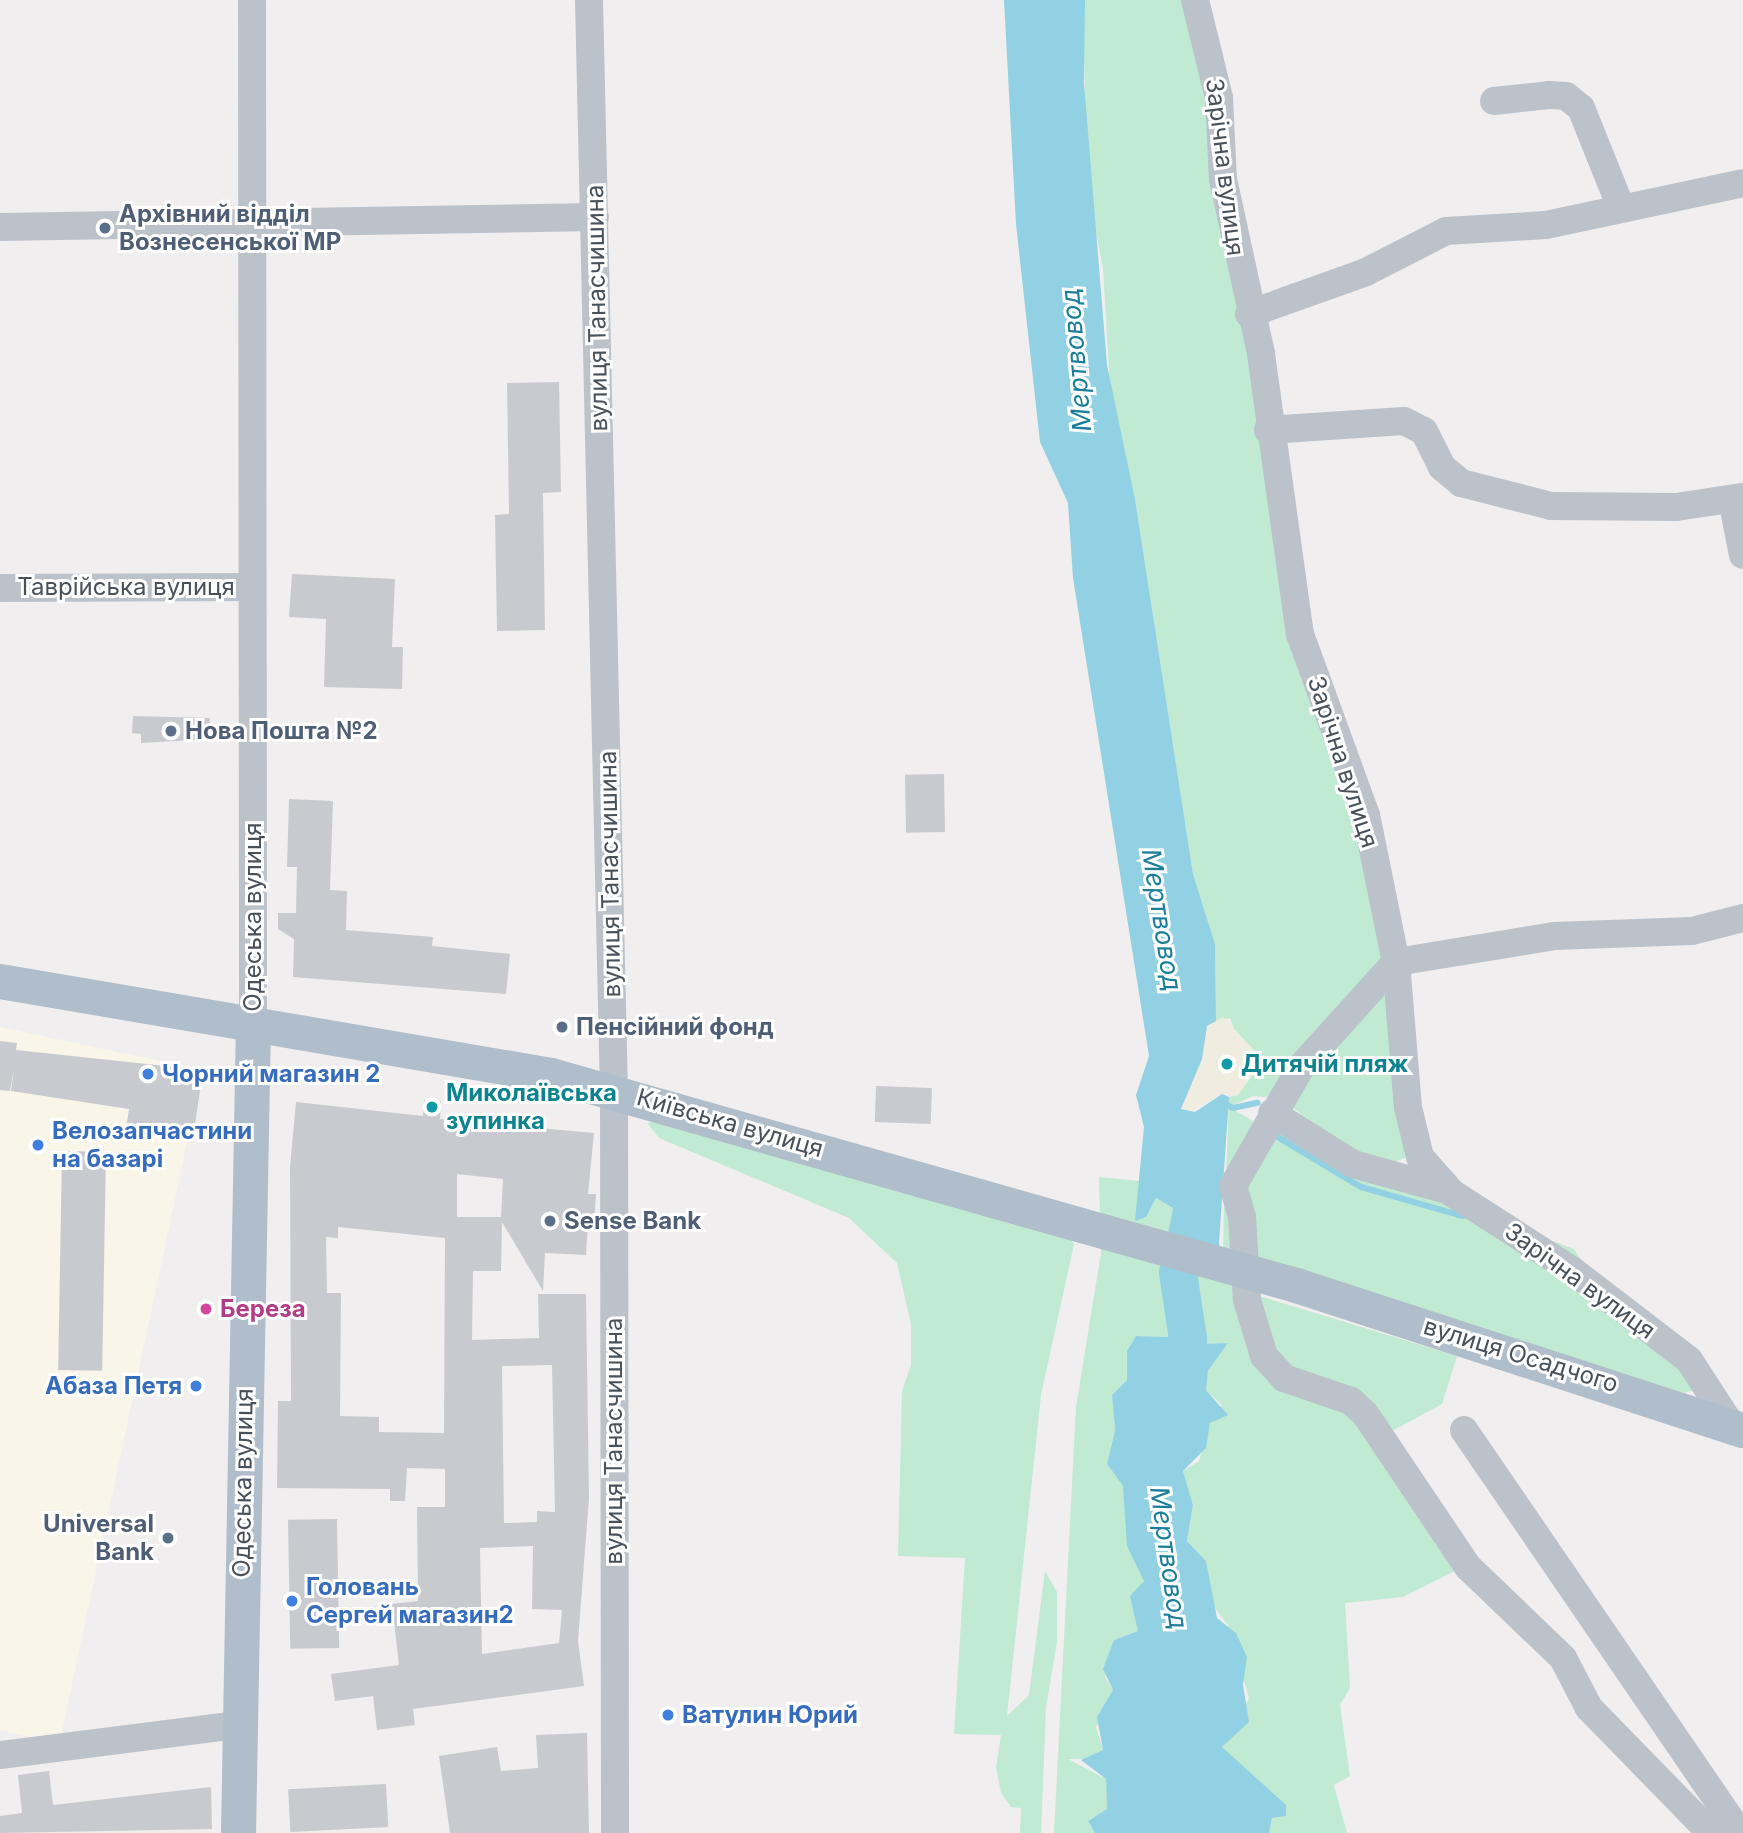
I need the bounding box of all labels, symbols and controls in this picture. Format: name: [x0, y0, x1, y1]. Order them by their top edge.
street label: Зарічна вулиця: [1200, 77, 1250, 257]
street label: вулиця Танасчишина: [580, 184, 614, 432]
place label: Архівний відділ Вознесенської МР: [119, 200, 341, 256]
marker: Архівний відділ Вознесенської МР: [97, 220, 113, 236]
water label: Мертвовод: [1054, 287, 1098, 433]
street label: Таврійська вулиця: [17, 573, 235, 601]
street label: Зарічна вулиця: [1302, 673, 1384, 851]
place label: Нова Пошта №2: [185, 717, 377, 745]
marker: Нова Пошта №2: [163, 723, 179, 739]
street label: вулиця Танасчишина: [593, 750, 627, 998]
street label: Одеська вулиця: [239, 822, 267, 1012]
water label: Мертвовод: [1135, 847, 1189, 993]
place label: Пенсійний фонд: [576, 1013, 774, 1041]
marker: Пенсійний фонд: [554, 1019, 570, 1035]
place label: Дитячій пляж: [1241, 1050, 1408, 1078]
marker: Дитячій пляж: [1219, 1056, 1235, 1072]
place label: Чорний магазин 2: [162, 1060, 380, 1088]
marker: Чорний магазин 2: [140, 1066, 156, 1082]
place label: Миколаївська зупинка: [446, 1079, 617, 1135]
street label: Київська вулиця: [634, 1083, 826, 1163]
marker: Миколаївська зупинка: [424, 1099, 440, 1115]
place label: Велозапчастини на базарі: [52, 1117, 252, 1173]
marker: Велозапчастини на базарі: [30, 1137, 46, 1153]
place label: Sense Bank: [564, 1207, 701, 1235]
marker: Sense Bank: [542, 1213, 558, 1229]
street label: Зарічна вулиця: [1499, 1217, 1661, 1345]
place label: Береза: [220, 1295, 306, 1323]
marker: Береза: [198, 1301, 214, 1317]
street label: вулиця Осадчого: [1420, 1312, 1622, 1398]
street label: вулиця Танасчишина: [600, 1318, 628, 1564]
place label: Абаза Петя: [45, 1372, 182, 1400]
marker: Абаза Петя: [188, 1378, 204, 1394]
street label: Одеська вулиця: [227, 1388, 259, 1578]
water label: Мертвовод: [1144, 1485, 1194, 1631]
place label: Universal Bank: [43, 1510, 154, 1566]
marker: Universal Bank: [160, 1530, 176, 1546]
place label: Головань Сергей магазин2: [306, 1573, 514, 1629]
marker: Головань Сергей магазин2: [284, 1593, 300, 1609]
place label: Ватулин Юрий: [682, 1701, 858, 1729]
marker: Ватулин Юрий: [660, 1707, 676, 1723]

